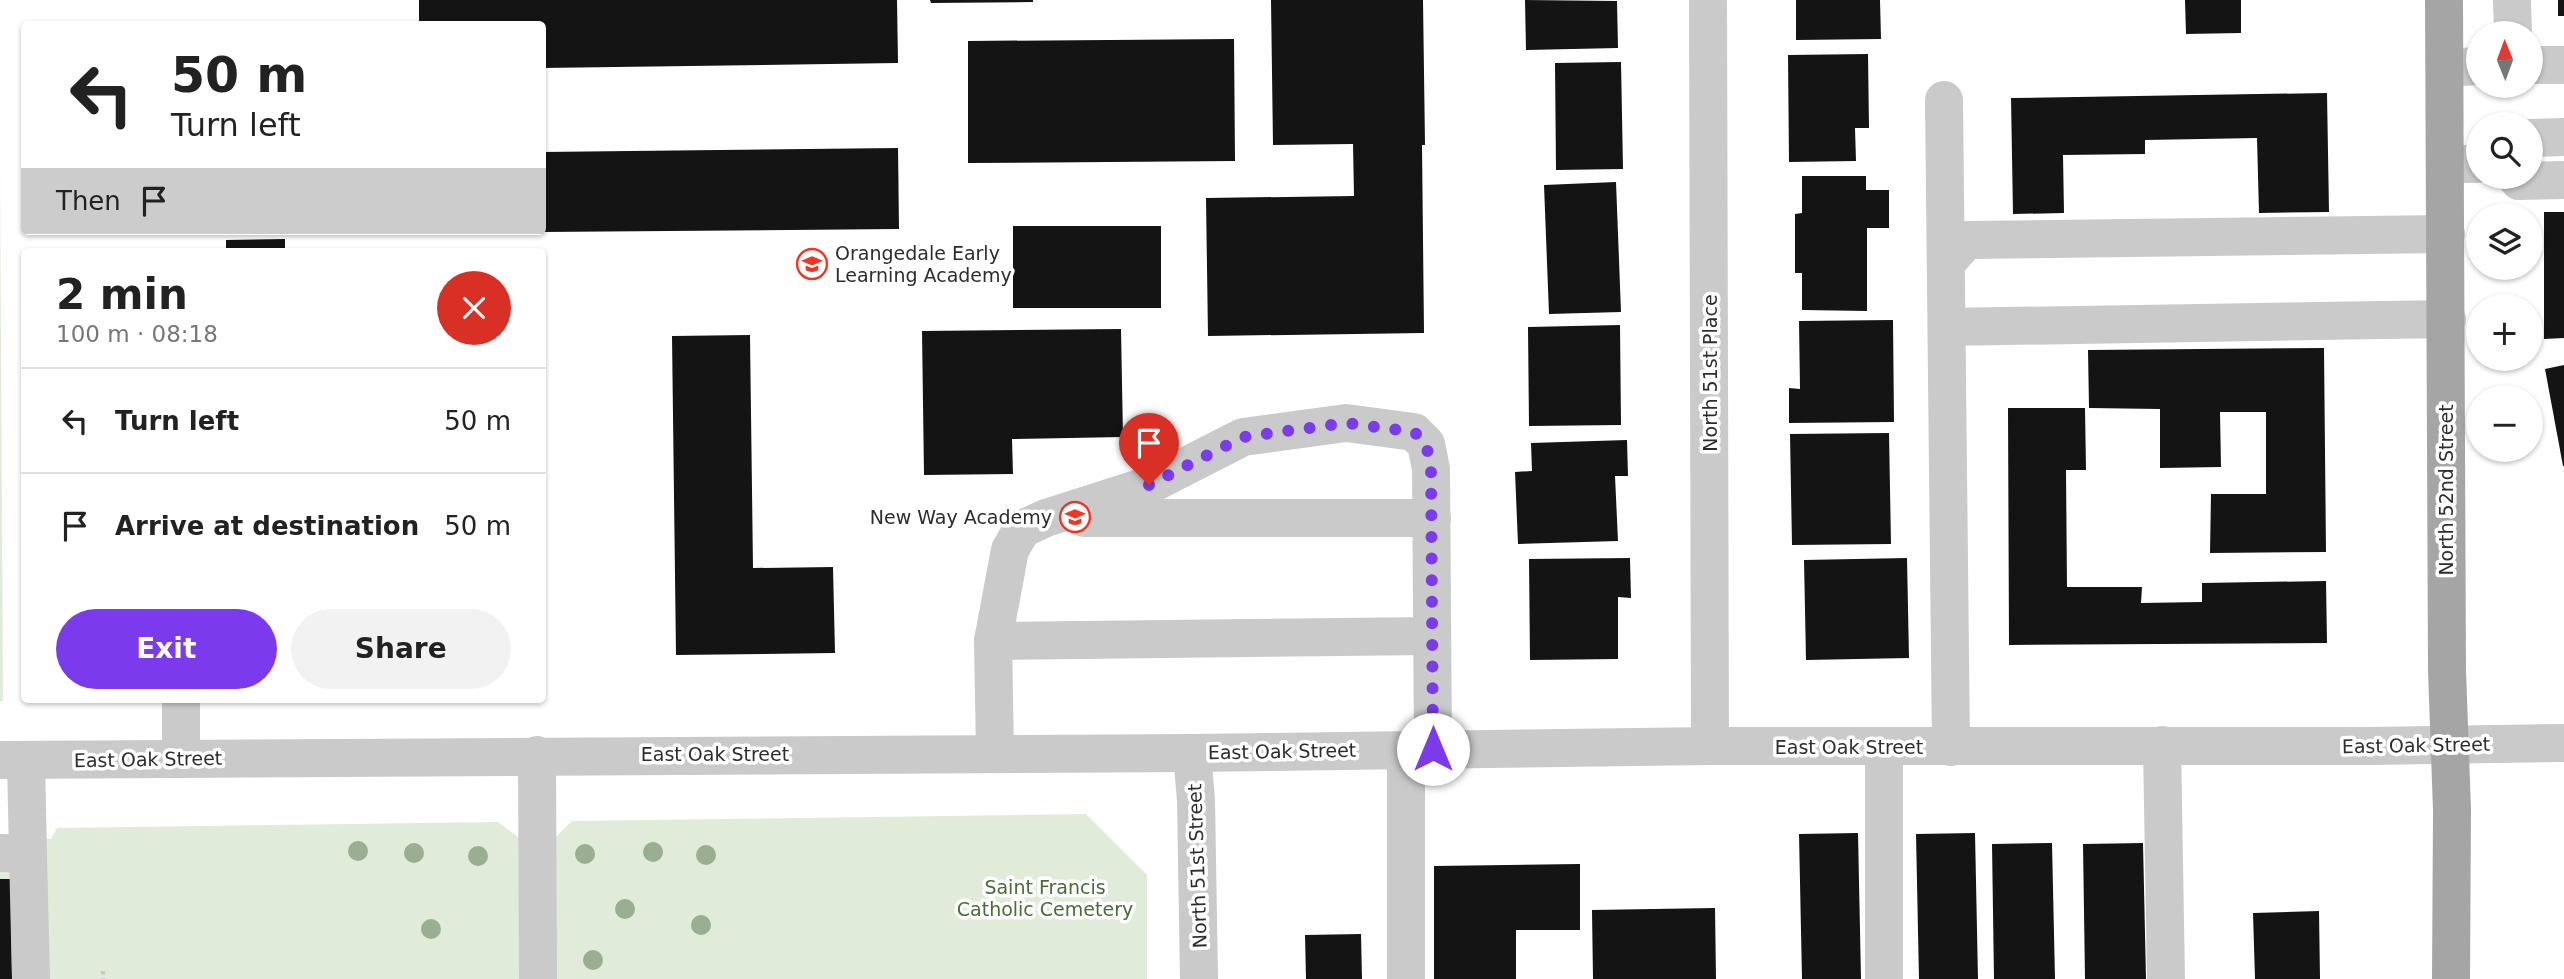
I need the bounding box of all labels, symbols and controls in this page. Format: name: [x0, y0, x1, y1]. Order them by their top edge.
north arrow: [2466, 21, 2543, 98]
map controls: [2466, 21, 2543, 462]
text: 50 m: [171, 47, 307, 104]
icon: left: [56, 49, 147, 140]
text: Turn left: [171, 106, 301, 144]
button: search: [2466, 112, 2543, 189]
icon: arrive: [135, 182, 173, 220]
text: Then: [56, 186, 121, 216]
button: layers: [2466, 203, 2543, 280]
place label: Orangedale Early Learning Academy: [835, 242, 1012, 286]
school or university icon: Orangedale Early Learning Academy: [795, 247, 829, 281]
text: 2 min: [56, 270, 188, 319]
button: close: [437, 271, 511, 345]
street label: North 51st Place: [1699, 294, 1721, 452]
button: +: [2466, 294, 2543, 371]
text: 100 m · 08:18: [56, 321, 218, 347]
button: −: [2466, 385, 2543, 462]
icon: left: [56, 402, 94, 440]
street label: North 52nd Street: [2435, 404, 2457, 576]
text: Turn left: [115, 406, 239, 436]
text: 50 m: [444, 406, 511, 436]
pin: [1119, 413, 1179, 485]
icon: arrive: [1130, 424, 1168, 462]
school or university icon: New Way Academy: [1058, 500, 1092, 534]
place label: New Way Academy: [870, 506, 1052, 528]
icon: arrive: [56, 507, 94, 545]
text: Arrive at destination: [115, 511, 419, 541]
text: 50 m: [444, 511, 511, 541]
button: Exit: [56, 609, 277, 689]
button: Share: [291, 609, 511, 689]
position arrow: [1396, 712, 1470, 786]
street label: East Oak Street: [2342, 733, 2490, 757]
street label: East Oak Street: [1775, 736, 1923, 758]
street label: East Oak Street: [1208, 739, 1356, 763]
street label: East Oak Street: [641, 743, 789, 765]
street label: East Oak Street: [74, 747, 222, 771]
street label: North 51st Street: [1183, 783, 1211, 949]
park label: Saint Francis Catholic Cemetery: [957, 876, 1133, 920]

